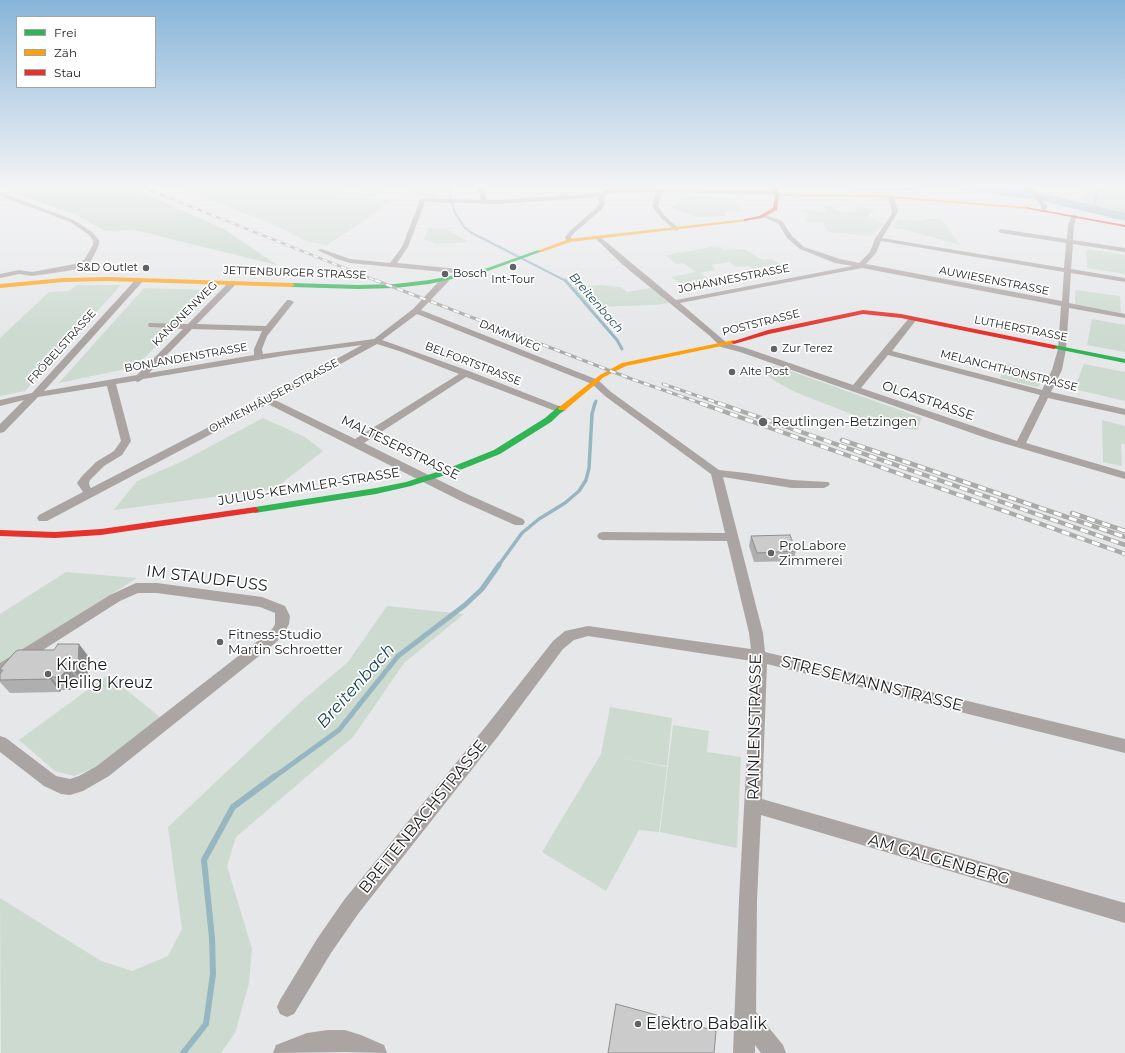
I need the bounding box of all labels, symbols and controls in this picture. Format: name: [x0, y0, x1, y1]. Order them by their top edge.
legend: [16, 16, 156, 88]
text: Frei: [54, 25, 77, 40]
text: Zäh: [54, 45, 77, 60]
text: Stau: [54, 65, 81, 80]
place label: S&D Outlet: [77, 261, 138, 275]
marker: Int-Tour: [508, 262, 518, 272]
street label: JOHANNESSTRASSE: [677, 262, 791, 296]
marker: S&D Outlet: [141, 263, 151, 273]
street label: JETTENBURGER STRASSE: [223, 264, 367, 282]
street label: AUWIESENSTRASSE: [938, 264, 1050, 298]
place label: Bosch: [453, 267, 487, 281]
marker: Bosch: [440, 269, 450, 279]
water label: Breitenbach: [566, 270, 626, 336]
place label: Int-Tour: [491, 273, 535, 287]
street label: KANONENWEG: [150, 279, 220, 349]
street label: FRÖBELSTRASSE: [25, 307, 99, 387]
street label: POSTSTRASSE: [721, 307, 801, 339]
street label: LUTHERSTRASSE: [973, 313, 1069, 345]
street label: DAMMWEG: [477, 317, 543, 355]
street label: BELFORTSTRASSE: [423, 340, 523, 388]
street label: BONLANDENSTRASSE: [123, 341, 249, 375]
place label: Zur Terez: [782, 342, 833, 356]
marker: Zur Terez: [769, 344, 779, 354]
street label: MELANCHTHONSTRASSE: [939, 348, 1079, 394]
street label: OHMENHÄUSER STRASSE: [207, 356, 341, 436]
place label: Alte Post: [740, 365, 789, 379]
marker: Alte Post: [727, 367, 737, 377]
street label: OLGASTRASSE: [880, 378, 976, 424]
street label: MALTESERSTRASSE: [338, 413, 462, 483]
place label: Reutlingen-Betzingen: [772, 414, 917, 430]
marker: Reutlingen-Betzingen: [757, 416, 769, 428]
street label: JULIUS-KEMMLER-STRASSE: [217, 465, 401, 509]
place label: ProLabore Zimmerei: [779, 538, 846, 569]
marker: ProLabore Zimmerei: [766, 548, 776, 558]
street label: IM STAUDFUSS: [145, 562, 269, 596]
place label: Fitness-Studio Martin Schroetter: [228, 627, 343, 658]
marker: Fitness-Studio Martin Schroetter: [215, 637, 225, 647]
water label: Breitenbach: [313, 640, 399, 732]
street label: STRESEMANNSTRASSE: [779, 652, 965, 716]
street label: RAINLENSTRASSE: [744, 654, 766, 800]
place label: Kirche Heilig Kreuz: [56, 655, 153, 693]
marker: Kirche Heilig Kreuz: [43, 669, 53, 679]
street label: BREITENBACHSTRASSE: [355, 736, 491, 898]
street label: AM GALGENBERG: [866, 831, 1012, 889]
place label: Elektro Babalik: [646, 1014, 767, 1034]
marker: Elektro Babalik: [633, 1019, 643, 1029]

